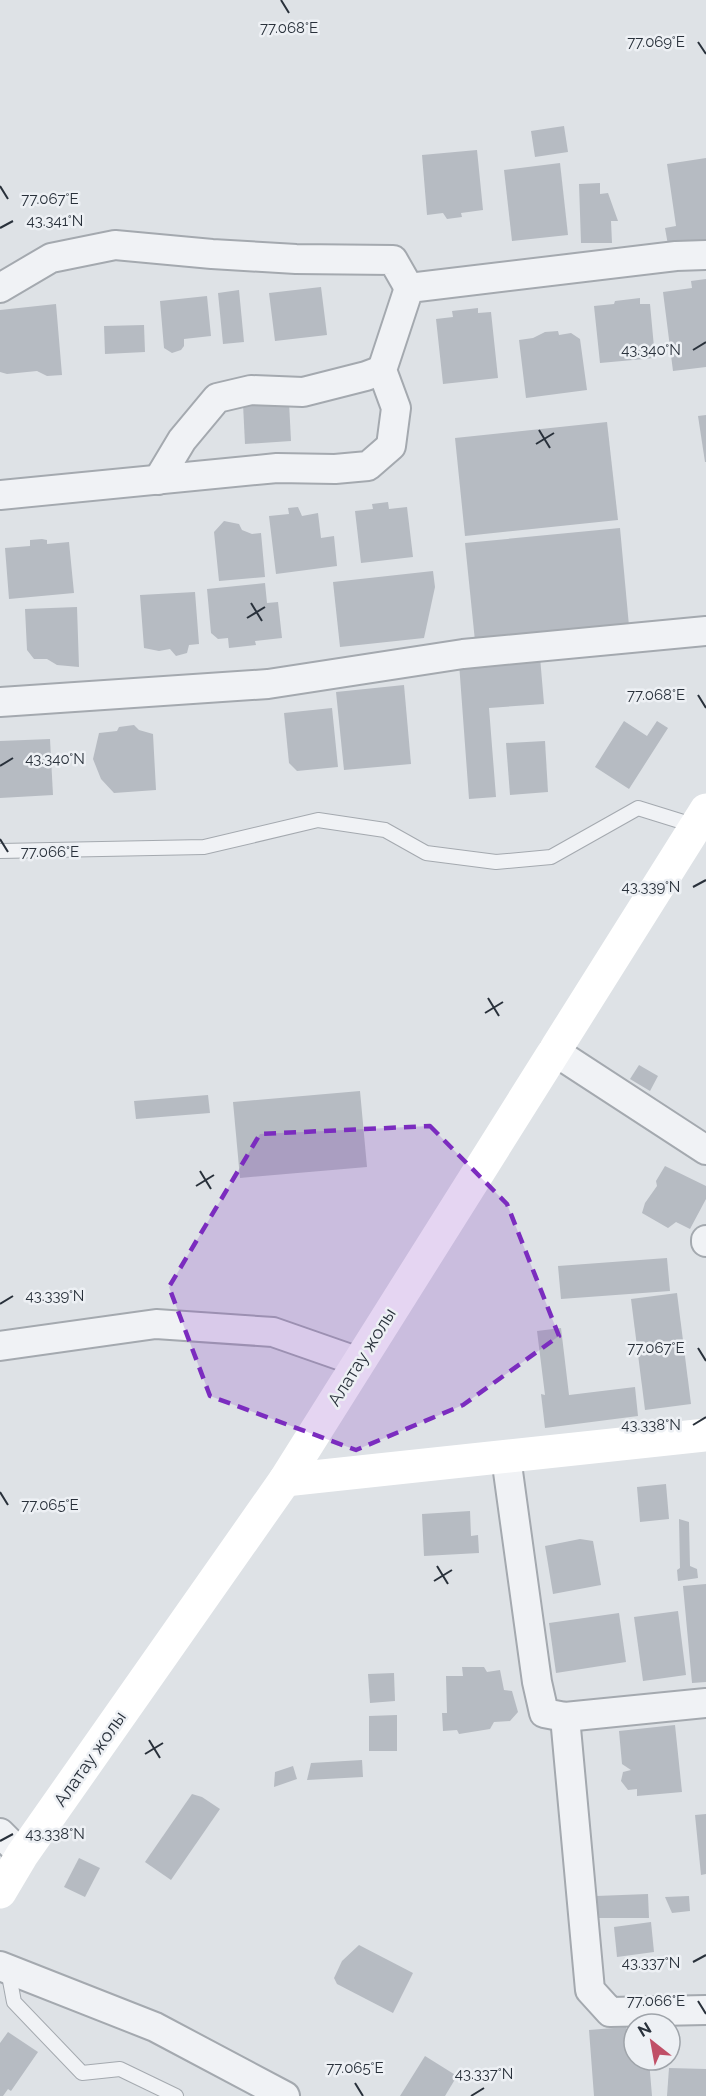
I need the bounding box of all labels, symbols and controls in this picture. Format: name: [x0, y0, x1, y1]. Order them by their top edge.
text: 77.068°E: [260, 19, 318, 37]
text: 77.069°E: [627, 33, 685, 51]
text: 77.067°E: [21, 190, 79, 208]
text: 43.341°N: [27, 212, 83, 230]
text: 43.340°N: [621, 341, 681, 359]
text: 77.068°E: [627, 686, 685, 704]
text: 43.340°N: [25, 750, 85, 768]
text: 77.066°E: [21, 843, 79, 861]
text: 43.339°N: [622, 878, 680, 896]
text: 43.339°N: [26, 1287, 84, 1305]
street label: Алатау жолы: [323, 1304, 400, 1410]
text: 77.067°E: [627, 1339, 685, 1357]
text: 43.338°N: [621, 1416, 681, 1434]
text: 77.065°E: [21, 1496, 79, 1514]
street label: Алатау жолы: [49, 1707, 130, 1810]
text: 43.338°N: [25, 1825, 85, 1843]
text: 43.337°N: [622, 1954, 680, 1972]
text: 77.066°E: [627, 1992, 685, 2010]
north arrow: [622, 2012, 682, 2072]
text: N: [634, 2018, 655, 2041]
text: 77.065°E: [326, 2059, 384, 2077]
text: 43.337°N: [455, 2065, 513, 2083]

